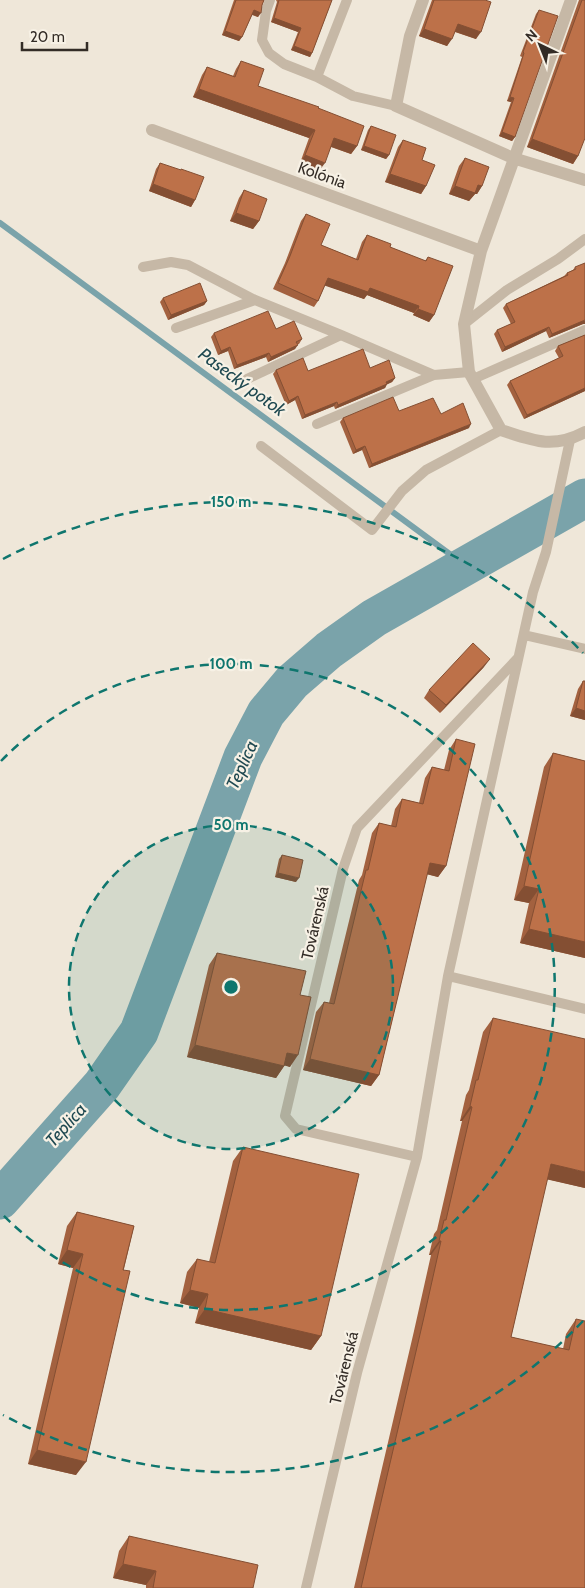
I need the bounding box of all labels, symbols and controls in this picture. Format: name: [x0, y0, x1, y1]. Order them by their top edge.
scale bar: [22, 20, 88, 52]
north arrow: [515, 20, 565, 70]
text: N: [521, 26, 541, 45]
text: 20 m: [30, 28, 65, 46]
street label: Kolónia: [295, 158, 349, 193]
water label: Pasecký potok: [194, 343, 291, 422]
text: 150 m: [211, 493, 251, 511]
text: 100 m: [209, 655, 253, 673]
water label: Teplica: [222, 737, 262, 793]
text: 50 m: [213, 816, 249, 834]
street label: Továrenská: [297, 884, 333, 962]
centre of rings: [222, 978, 240, 996]
water label: Teplica: [41, 1099, 91, 1151]
street label: Továrenská: [326, 1329, 362, 1407]

